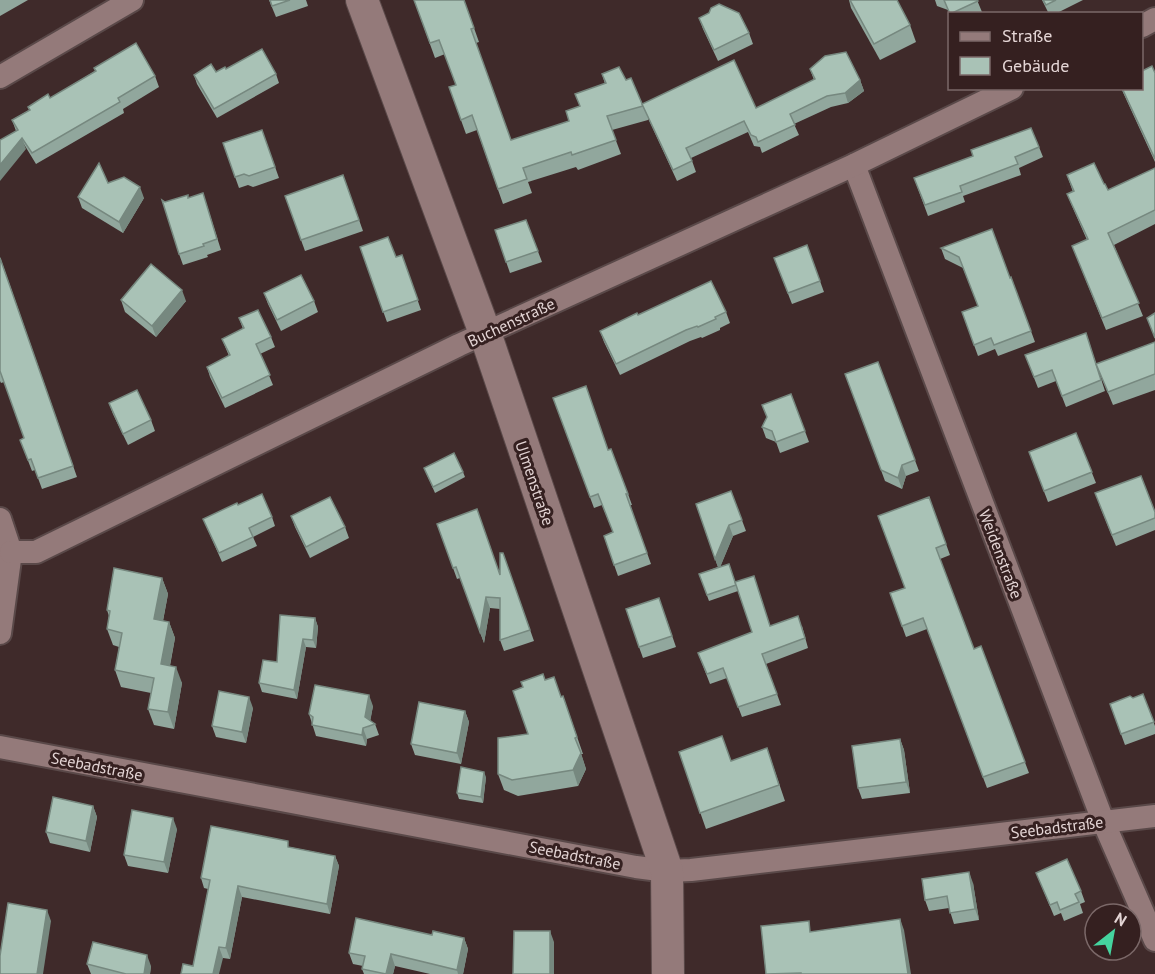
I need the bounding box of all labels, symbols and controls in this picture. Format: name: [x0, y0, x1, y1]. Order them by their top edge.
legend: [948, 12, 1143, 90]
text: Straße: [1002, 24, 1053, 47]
text: Gebäude: [1002, 54, 1069, 77]
street label: Buchenstraße: [464, 293, 558, 351]
street label: Ulmenstraße: [511, 438, 559, 528]
street label: Weidenstraße: [975, 507, 1027, 601]
street label: Seebadstraße: [49, 747, 145, 785]
street label: Seebadstraße: [1010, 811, 1104, 843]
street label: Seebadstraße: [527, 836, 623, 874]
north arrow: [1083, 902, 1143, 962]
text: N: [1111, 908, 1130, 930]

